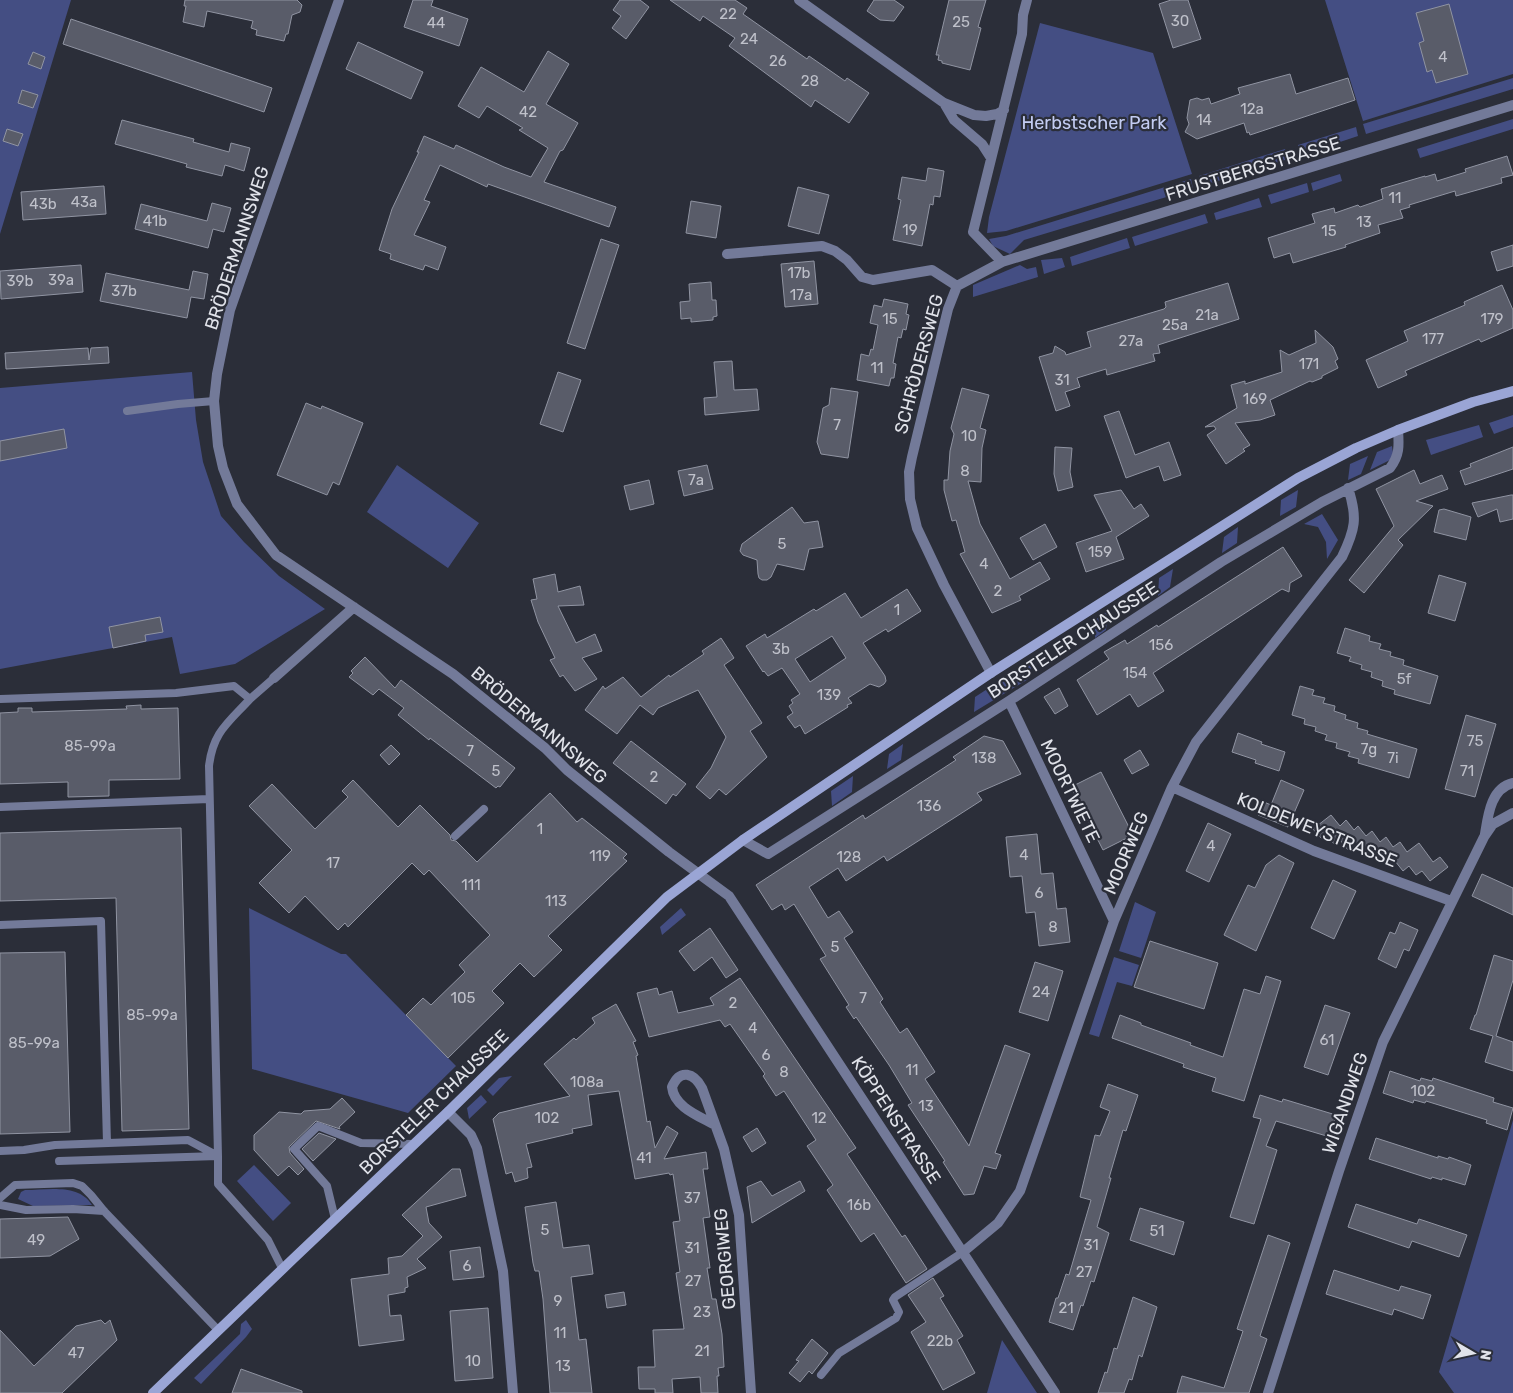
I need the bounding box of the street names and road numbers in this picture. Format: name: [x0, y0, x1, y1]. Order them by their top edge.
street label: FRUSTBERGSTRASSE: [1163, 132, 1343, 206]
street label: BRÖDERMANNSWEG: [200, 163, 274, 333]
street label: SCHRÖDERSWEG: [890, 292, 948, 436]
street label: BORSTELER CHAUSSEE: [984, 577, 1162, 703]
street label: BRÖDERMANNSWEG: [466, 662, 612, 788]
street label: MOORTWIETE: [1035, 736, 1105, 846]
street label: KOLDEWEYSTRASSE: [1234, 788, 1400, 872]
street label: MOORWEG: [1099, 808, 1153, 898]
street label: BORSTELER CHAUSSEE: [355, 1025, 513, 1179]
street label: WIGANDWEG: [1317, 1049, 1373, 1157]
street label: KÖPPENSTRASSE: [847, 1052, 945, 1188]
street label: GEORGIWEG: [710, 1207, 740, 1311]

